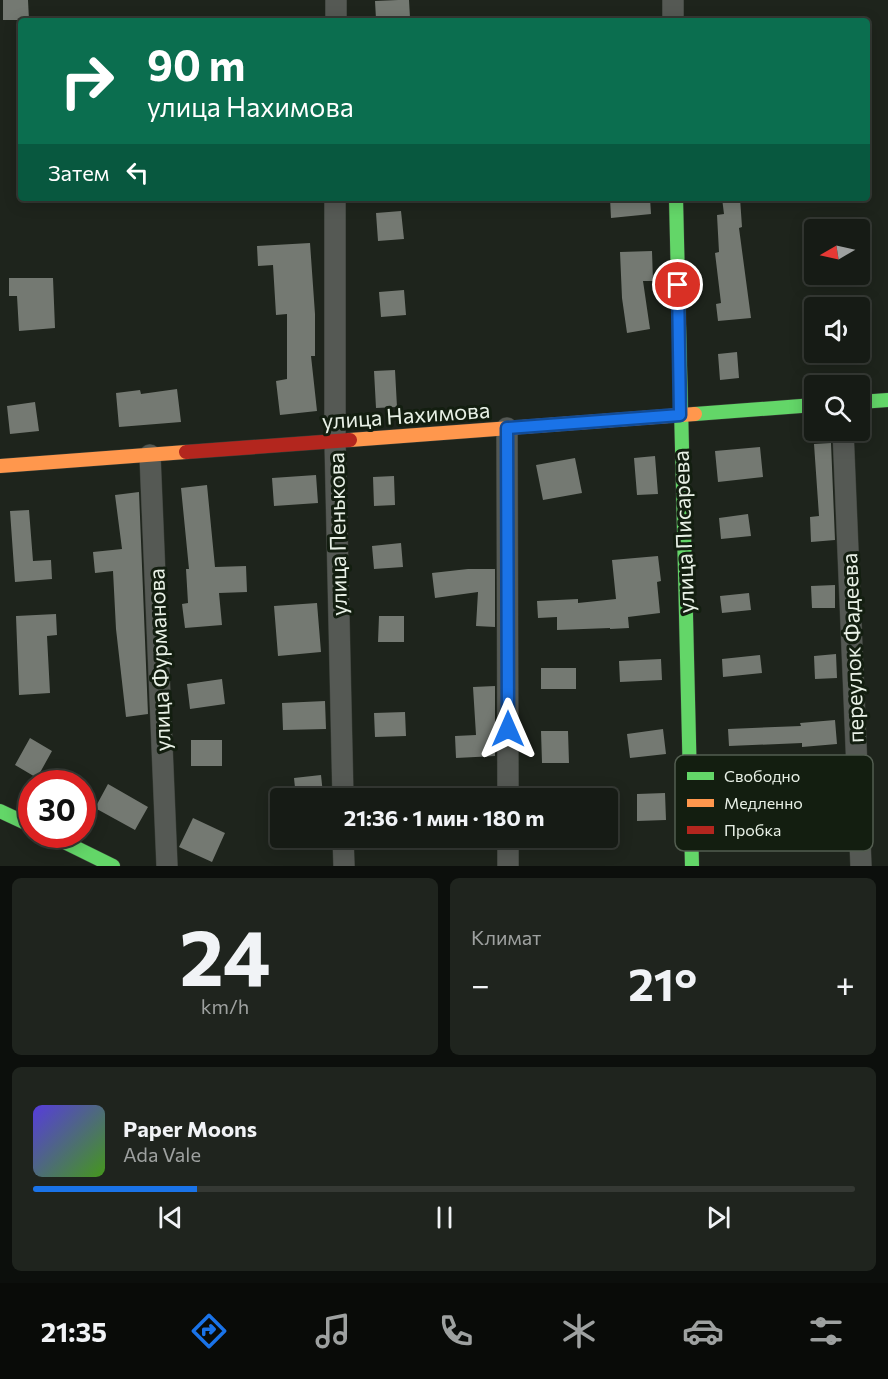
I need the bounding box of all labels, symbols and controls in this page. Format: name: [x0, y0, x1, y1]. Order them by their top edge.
text: 90 m: [147, 38, 246, 90]
icon: right: [48, 42, 126, 120]
text: улица Нахимова: [147, 90, 354, 123]
icon: left: [121, 156, 154, 189]
text: Затем: [48, 159, 109, 186]
north arrow: [804, 219, 870, 285]
map controls: [804, 219, 870, 441]
pin: [652, 259, 703, 310]
icon: arrive: [661, 268, 694, 301]
button: sound: [804, 297, 870, 363]
button: search: [804, 375, 870, 441]
street label: улица Нахимова: [321, 396, 491, 434]
street label: улица Писарева: [667, 450, 699, 614]
street label: улица Пенькова: [322, 452, 352, 616]
street label: переулок Фадеева: [835, 553, 869, 743]
street label: улица Фурманова: [142, 568, 176, 752]
position arrow: [476, 697, 540, 761]
legend: [675, 755, 873, 851]
text: Свободно: [724, 766, 800, 785]
speed limit sign: 30: [18, 770, 96, 848]
text: Медленно: [724, 793, 803, 812]
text: 21:36 · 1 мин · 180 m: [344, 804, 544, 831]
text: Пробка: [724, 820, 781, 839]
text: 24: [179, 907, 271, 1002]
text: Климат: [471, 925, 541, 949]
text: 21°: [628, 955, 697, 1010]
text: −: [471, 963, 490, 1004]
text: +: [836, 963, 855, 1004]
text: km/h: [201, 994, 249, 1018]
text: Paper Moons: [123, 1115, 257, 1142]
text: Ada Vale: [123, 1142, 201, 1166]
icon: previous: [154, 1201, 187, 1234]
icon: pause: [428, 1201, 461, 1234]
icon: next: [702, 1201, 735, 1234]
icon: directions: [188, 1310, 230, 1352]
icon: music: [312, 1310, 354, 1352]
icon: phone: [435, 1310, 477, 1352]
icon: climate: [558, 1310, 600, 1352]
icon: car: [682, 1310, 724, 1352]
icon: filters: [805, 1310, 847, 1352]
text: 21:35: [41, 1315, 107, 1348]

